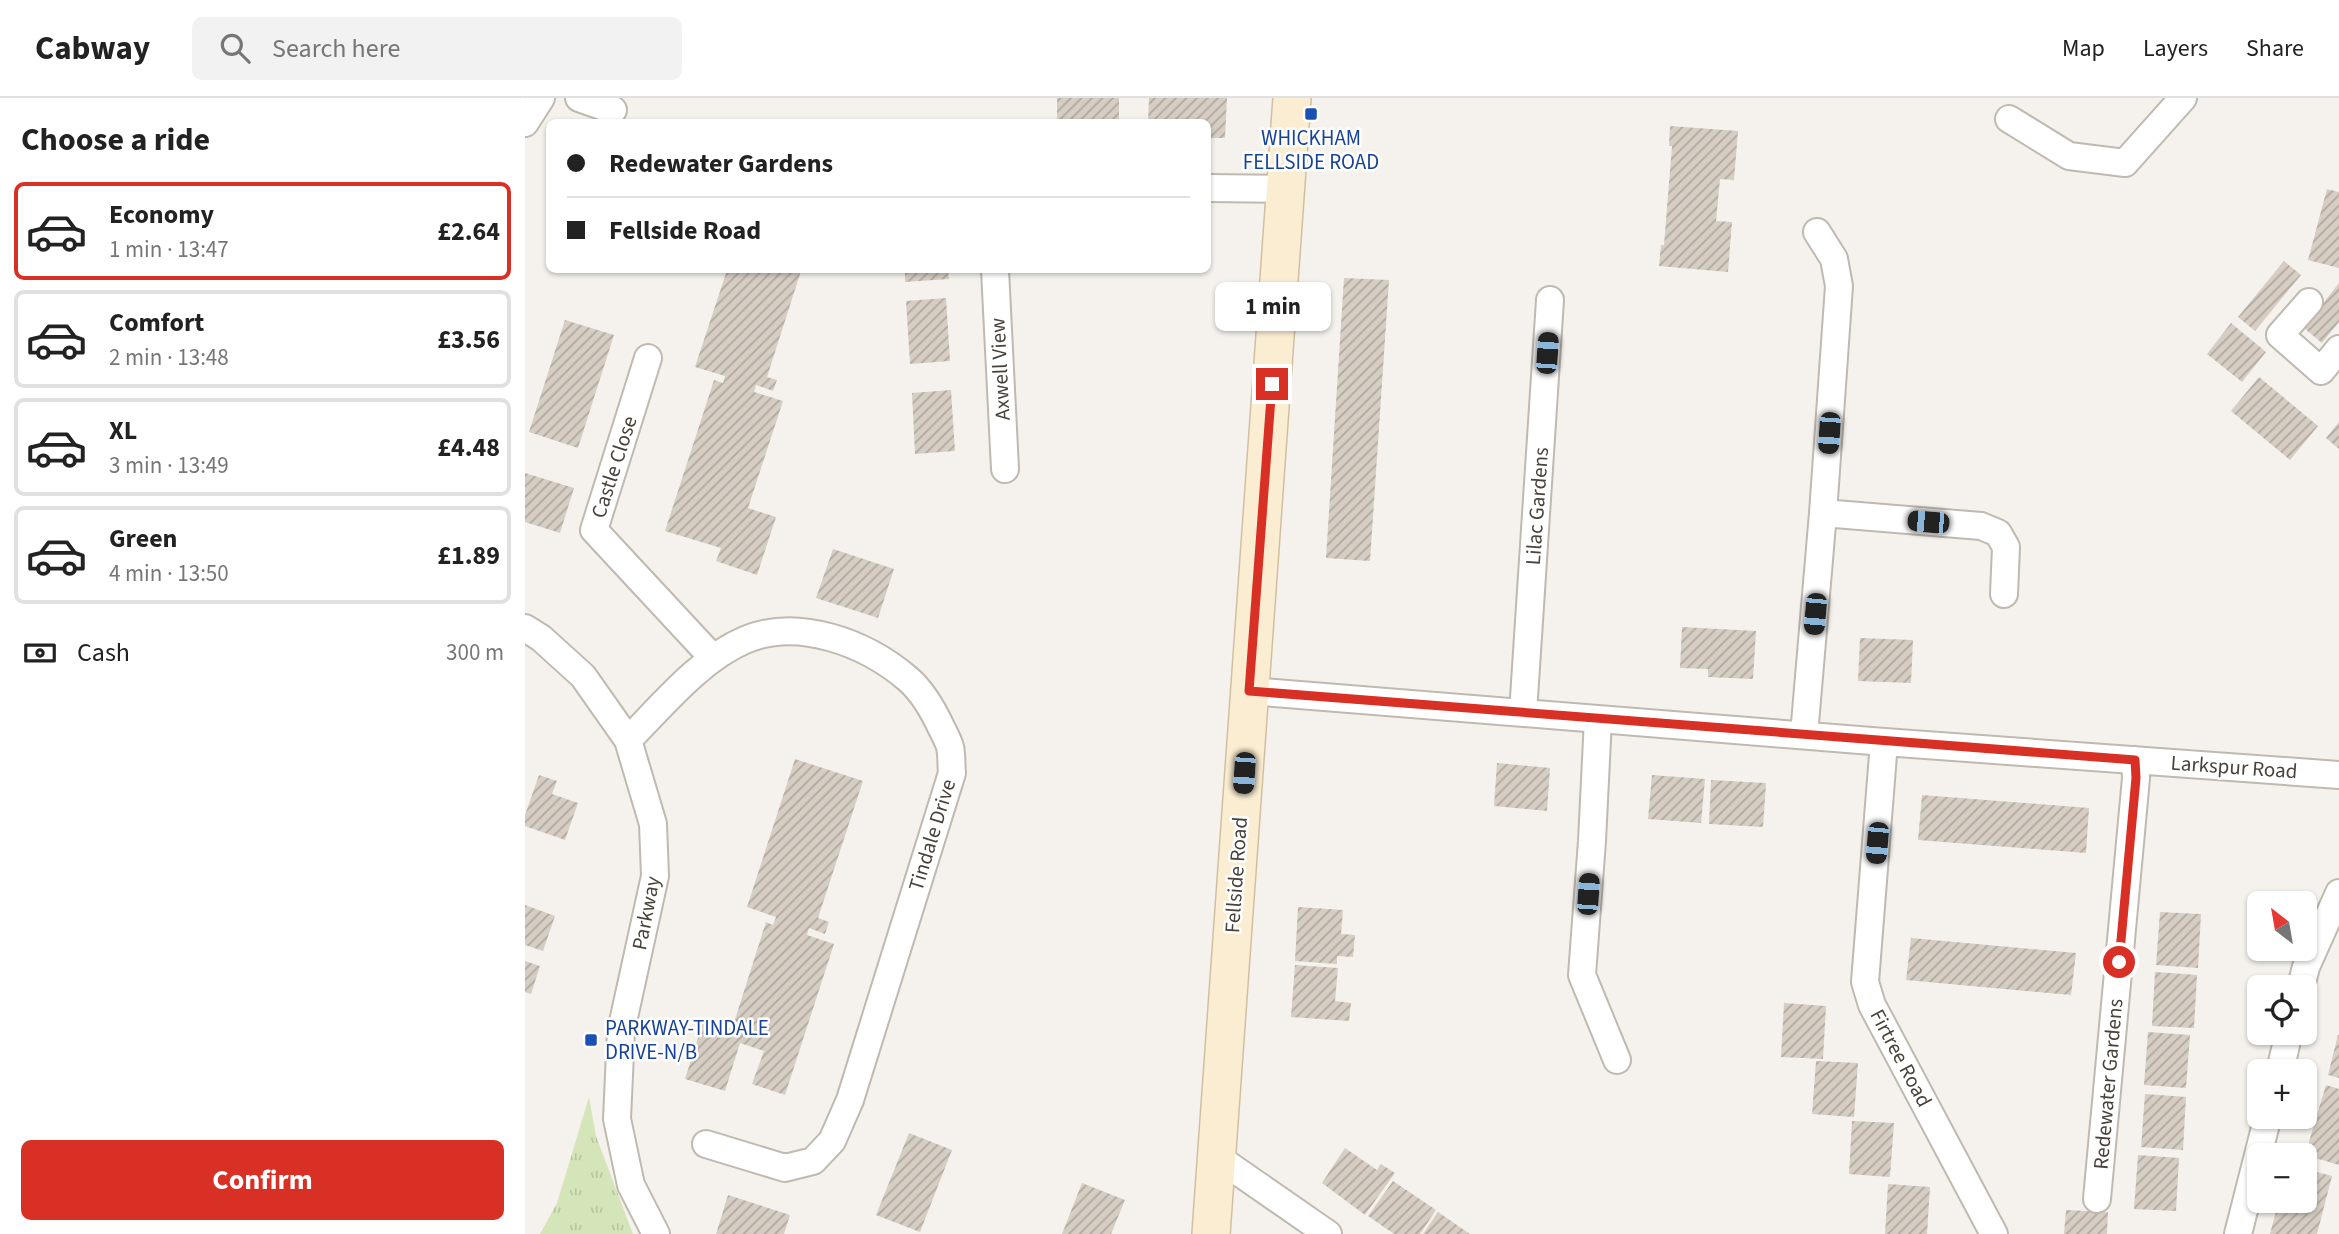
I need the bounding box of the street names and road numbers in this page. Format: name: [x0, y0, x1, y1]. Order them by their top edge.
street label: Axwell View: [982, 317, 1018, 421]
street label: Castle Close: [583, 412, 645, 522]
street label: Lilac Gardens: [1518, 446, 1556, 566]
street label: Larkspur Road: [2170, 748, 2298, 786]
street label: Tindale Drive: [901, 775, 963, 895]
street label: Fellside Road: [1217, 816, 1255, 934]
street label: Parkway: [624, 873, 668, 952]
street label: Redewater Gardens: [2086, 997, 2130, 1171]
street label: Firtree Road: [1863, 1004, 1939, 1112]

